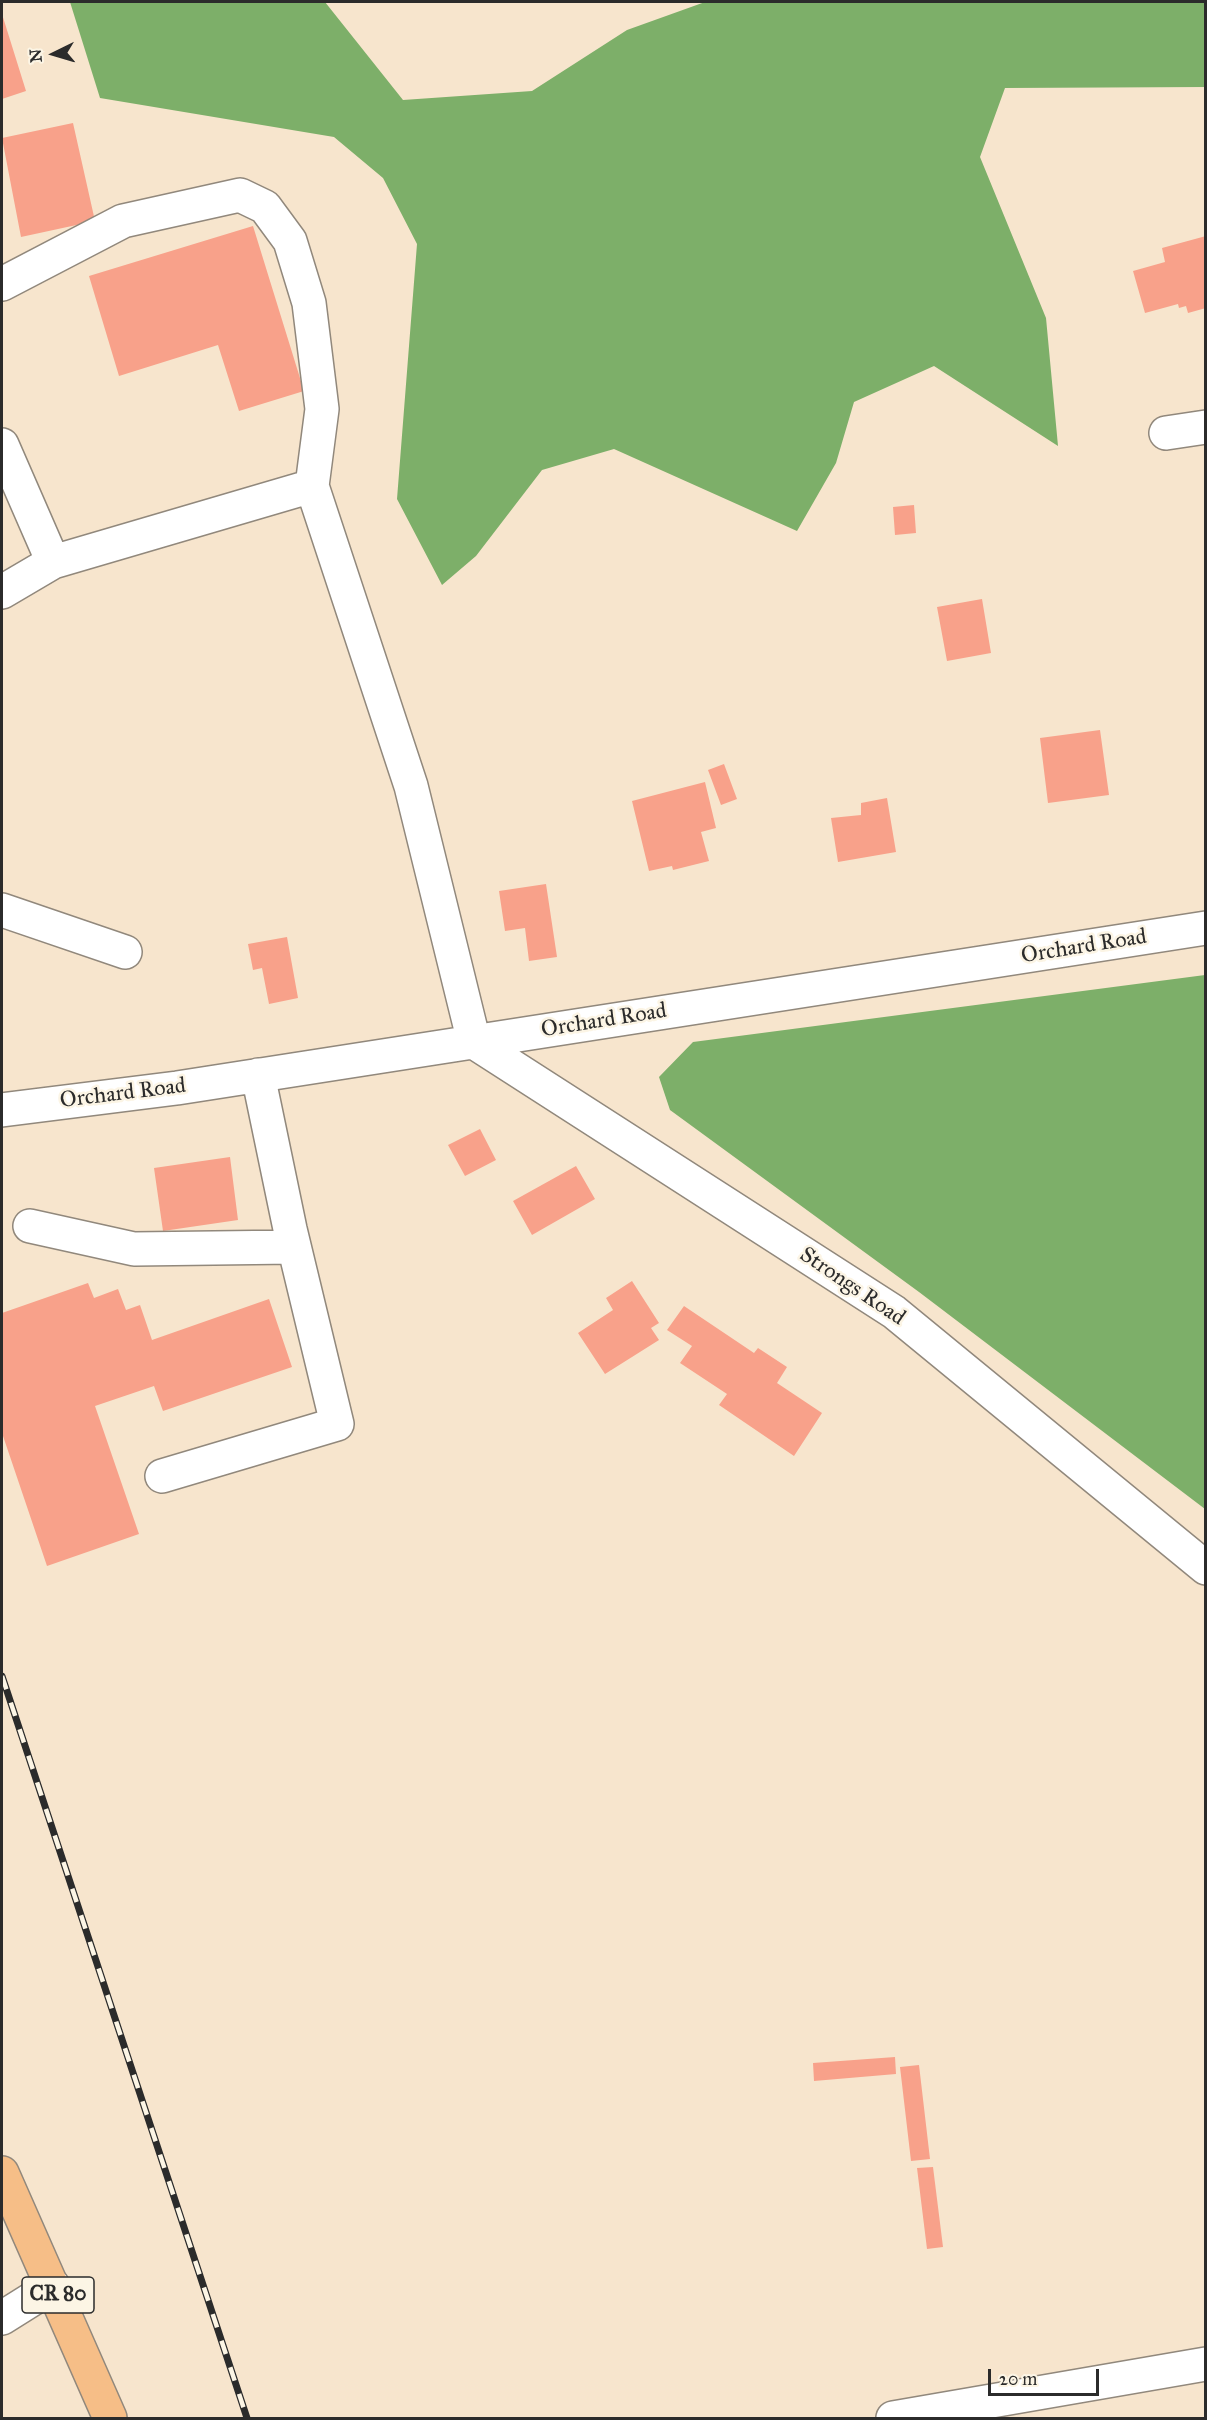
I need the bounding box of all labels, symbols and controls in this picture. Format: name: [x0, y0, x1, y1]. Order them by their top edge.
north arrow: [24, 24, 84, 84]
text: N: [26, 48, 46, 63]
street label: Orchard Road: [1019, 924, 1149, 970]
street label: Orchard Road: [539, 998, 669, 1044]
street label: Orchard Road: [59, 1073, 187, 1115]
street label: Strongs Road: [794, 1242, 910, 1332]
road number: CR 80: [22, 2277, 94, 2313]
scale bar: [991, 2357, 1102, 2395]
text: 20 m: [999, 2368, 1037, 2390]

